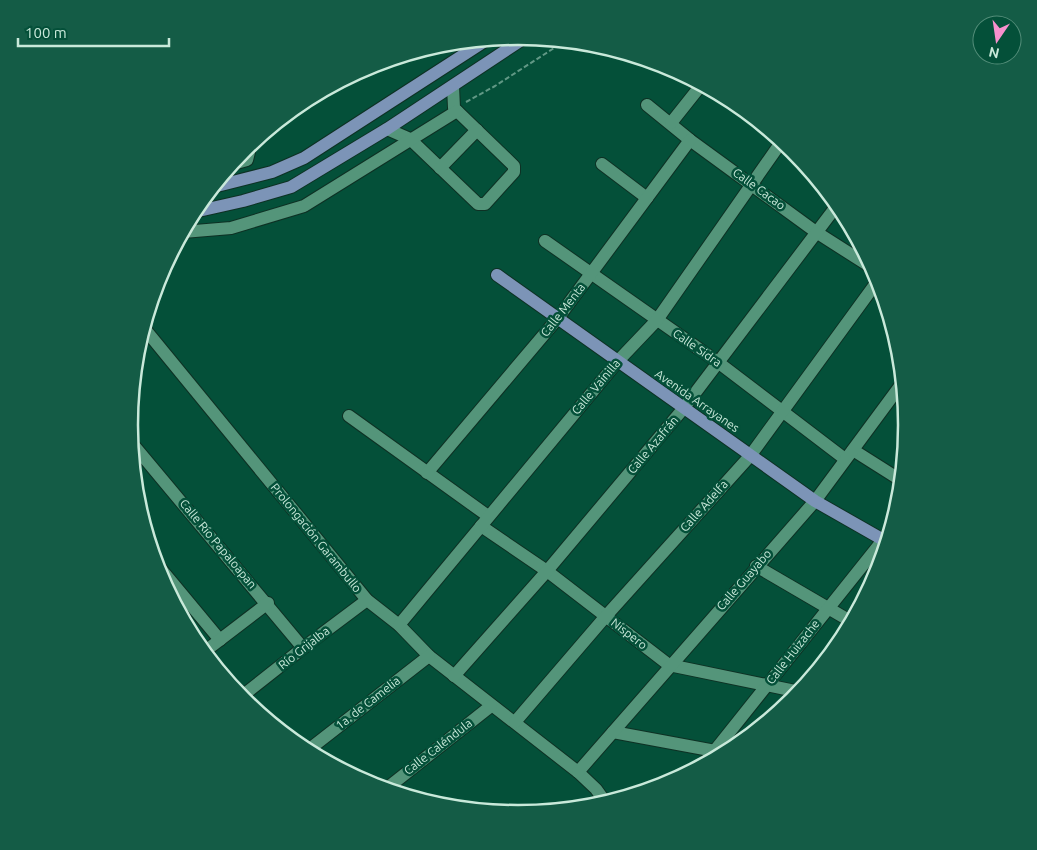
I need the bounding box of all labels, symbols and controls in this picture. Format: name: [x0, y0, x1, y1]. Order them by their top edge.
scale bar: [18, 15, 169, 47]
north arrow: [972, 15, 1022, 65]
text: 100 m: [25, 24, 67, 41]
text: N: [987, 44, 1001, 62]
street label: Calle Cacao: [731, 165, 788, 212]
street label: Calle Menta: [538, 280, 587, 339]
street label: Calle Sidra: [671, 326, 724, 369]
street label: Calle Vainilla: [569, 356, 622, 417]
street label: Avenida Arrayanes: [653, 367, 742, 434]
street label: Calle Azafrán: [625, 413, 680, 476]
street label: Calle Adelfa: [677, 477, 730, 534]
street label: Prolongación Garambullo: [268, 481, 364, 595]
street label: Calle Río Papaloapan: [177, 497, 259, 591]
street label: Calle Guayabo: [714, 547, 774, 613]
street label: Nispero: [609, 616, 650, 652]
street label: Calle Huizache: [763, 617, 822, 686]
street label: Río Grijalba: [276, 624, 332, 672]
street label: 1a. de Camelia: [333, 674, 402, 732]
street label: Calle Caléndula: [401, 716, 474, 777]

